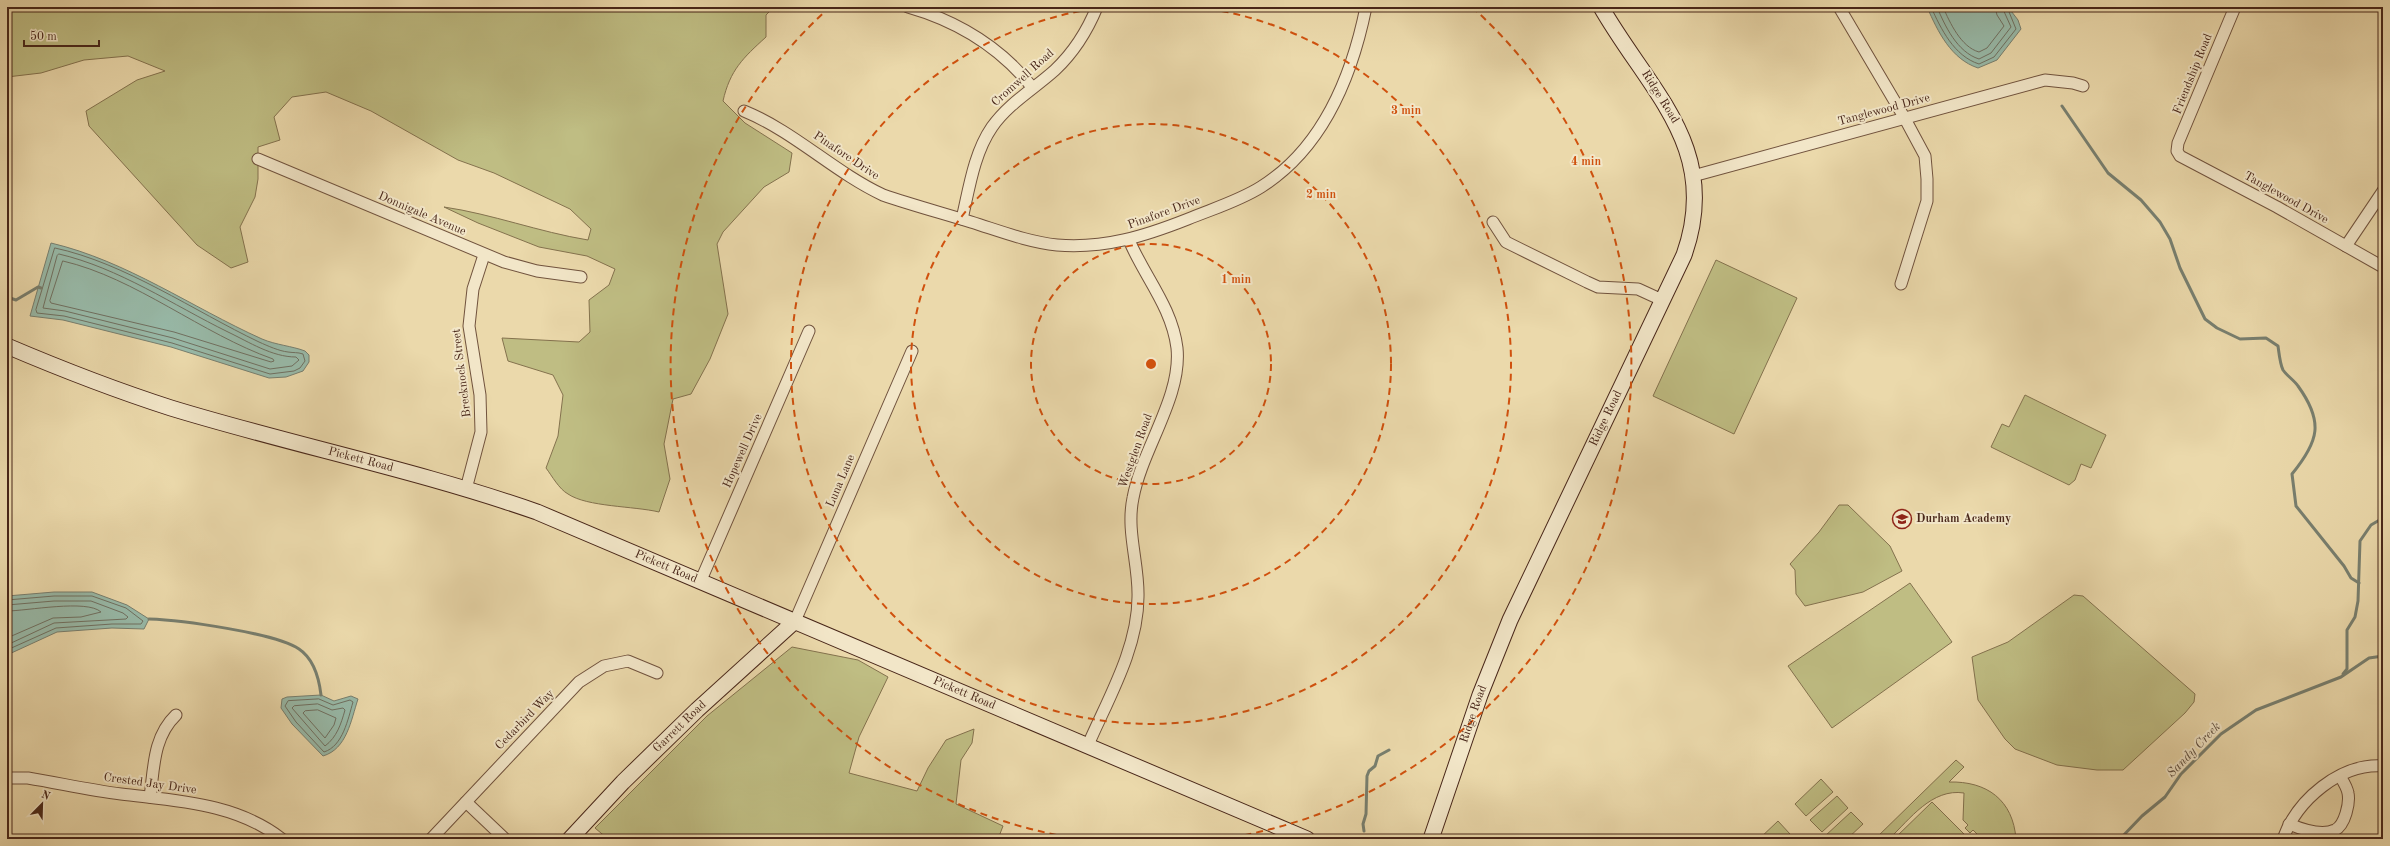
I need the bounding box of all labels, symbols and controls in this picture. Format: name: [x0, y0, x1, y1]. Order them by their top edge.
scale bar: [24, 22, 99, 48]
text: 50 m: [30, 30, 57, 43]
street label: Friendship Road: [2171, 32, 2215, 116]
street label: Cromwell Road: [990, 47, 1056, 109]
street label: Ridge Road: [1639, 68, 1681, 126]
street label: Tanglewood Drive: [1837, 92, 1932, 128]
text: 3 min: [1391, 105, 1421, 117]
street label: Pinafore Drive: [811, 130, 881, 183]
text: 4 min: [1571, 156, 1601, 168]
street label: Tanglewood Drive: [2242, 170, 2331, 226]
text: 2 min: [1306, 189, 1336, 201]
street label: Donnigale Avenue: [376, 190, 468, 238]
street label: Pinafore Drive: [1126, 194, 1202, 232]
text: 1 min: [1221, 274, 1251, 286]
street label: Brecknock Street: [451, 328, 473, 418]
centre of rings: [1144, 357, 1158, 371]
street label: Ridge Road: [1588, 389, 1624, 448]
street label: Hopewell Drive: [721, 412, 765, 490]
street label: Westglen Road: [1117, 412, 1155, 490]
street label: Pickett Road: [327, 445, 395, 474]
street label: Luna Lane: [824, 452, 858, 509]
school or university icon: Durham Academy: [1891, 508, 1913, 530]
place label: Durham Academy: [1916, 513, 2011, 525]
street label: Pickett Road: [633, 548, 699, 585]
street label: Pickett Road: [931, 675, 997, 712]
street label: Ridge Road: [1458, 683, 1489, 744]
street label: Cedarbird Way: [493, 687, 557, 752]
street label: Garrett Road: [651, 699, 709, 755]
water label: Sandy Creek: [2165, 720, 2223, 780]
street label: Crested Jay Drive: [103, 772, 198, 797]
north arrow: [22, 784, 62, 824]
text: N: [39, 789, 52, 803]

